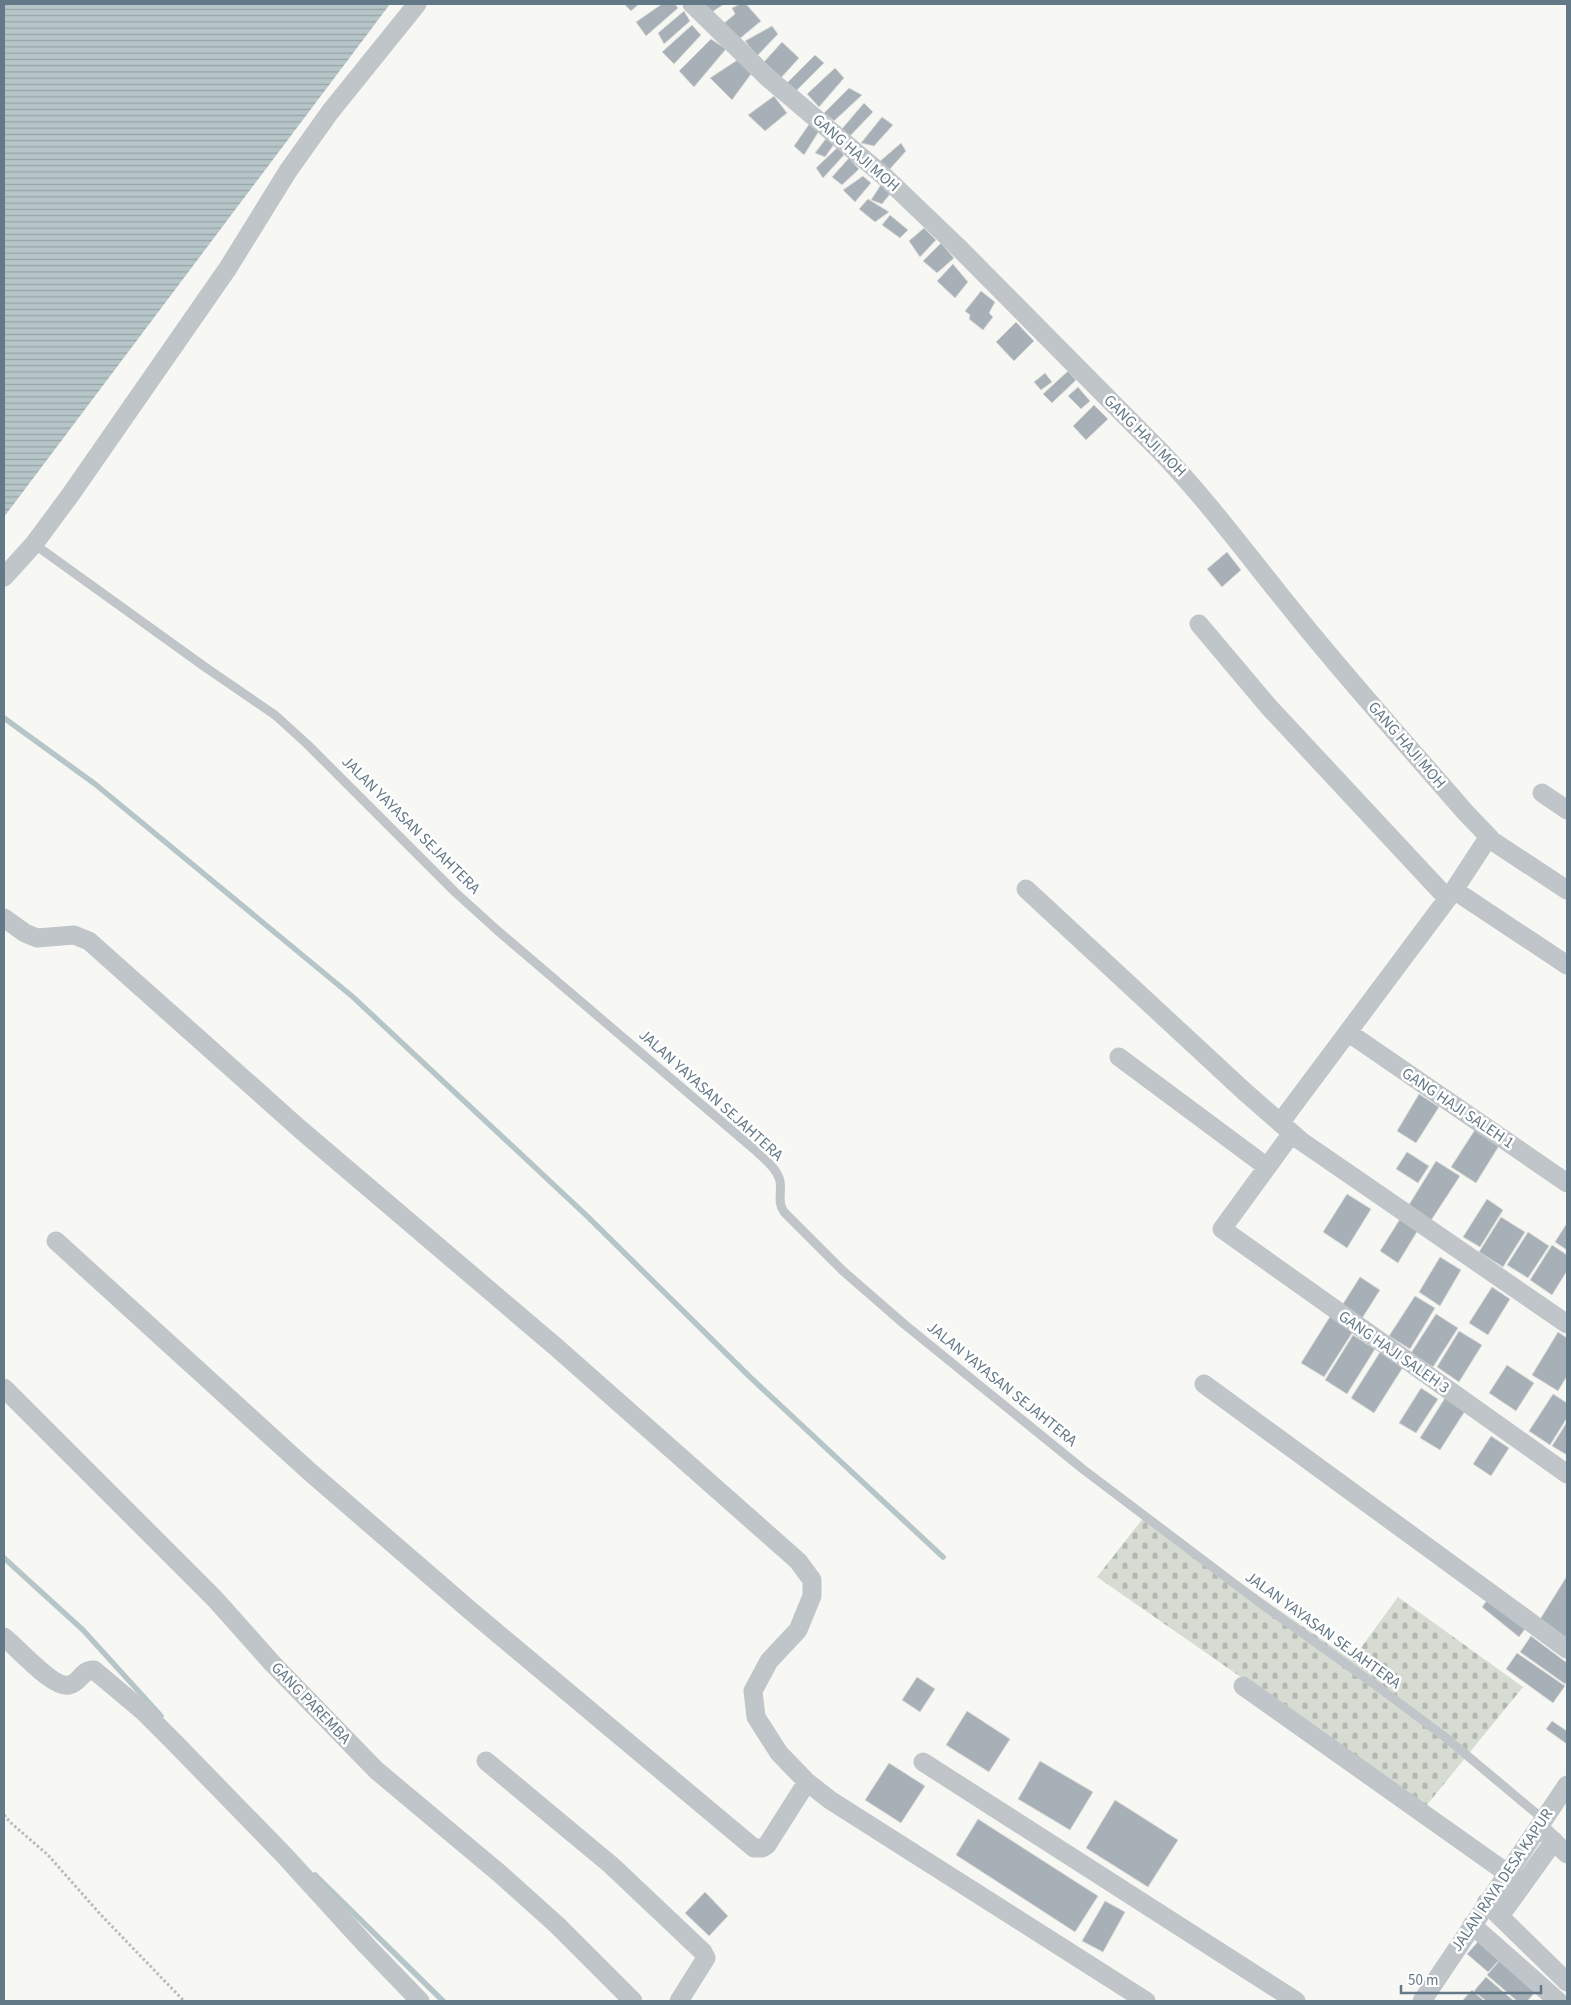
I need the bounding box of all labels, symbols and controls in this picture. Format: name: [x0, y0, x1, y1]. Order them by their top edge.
street label: GANG HAJI MOH: [808, 109, 904, 197]
street label: GANG HAJI MOH: [1099, 390, 1191, 482]
street label: GANG HAJI MOH: [1363, 697, 1451, 793]
street label: JALAN YAYASAN SEJAHTERA: [337, 751, 485, 899]
street label: JALAN YAYASAN SEJAHTERA: [634, 1024, 788, 1166]
street label: GANG HAJI SALEH 1: [1397, 1062, 1519, 1154]
street label: GANG HAJI SALEH 3: [1334, 1305, 1454, 1399]
street label: JALAN YAYASAN SEJAHTERA: [922, 1316, 1082, 1452]
street label: JALAN YAYASAN SEJAHTERA: [1241, 1566, 1406, 1694]
street label: GANG PAREMBA: [266, 1657, 356, 1749]
street label: JALAN RAYA DESA KAPUR: [1446, 1804, 1558, 1956]
scale bar: [1401, 1962, 1541, 1994]
text: 50 m: [1408, 1970, 1438, 1991]

